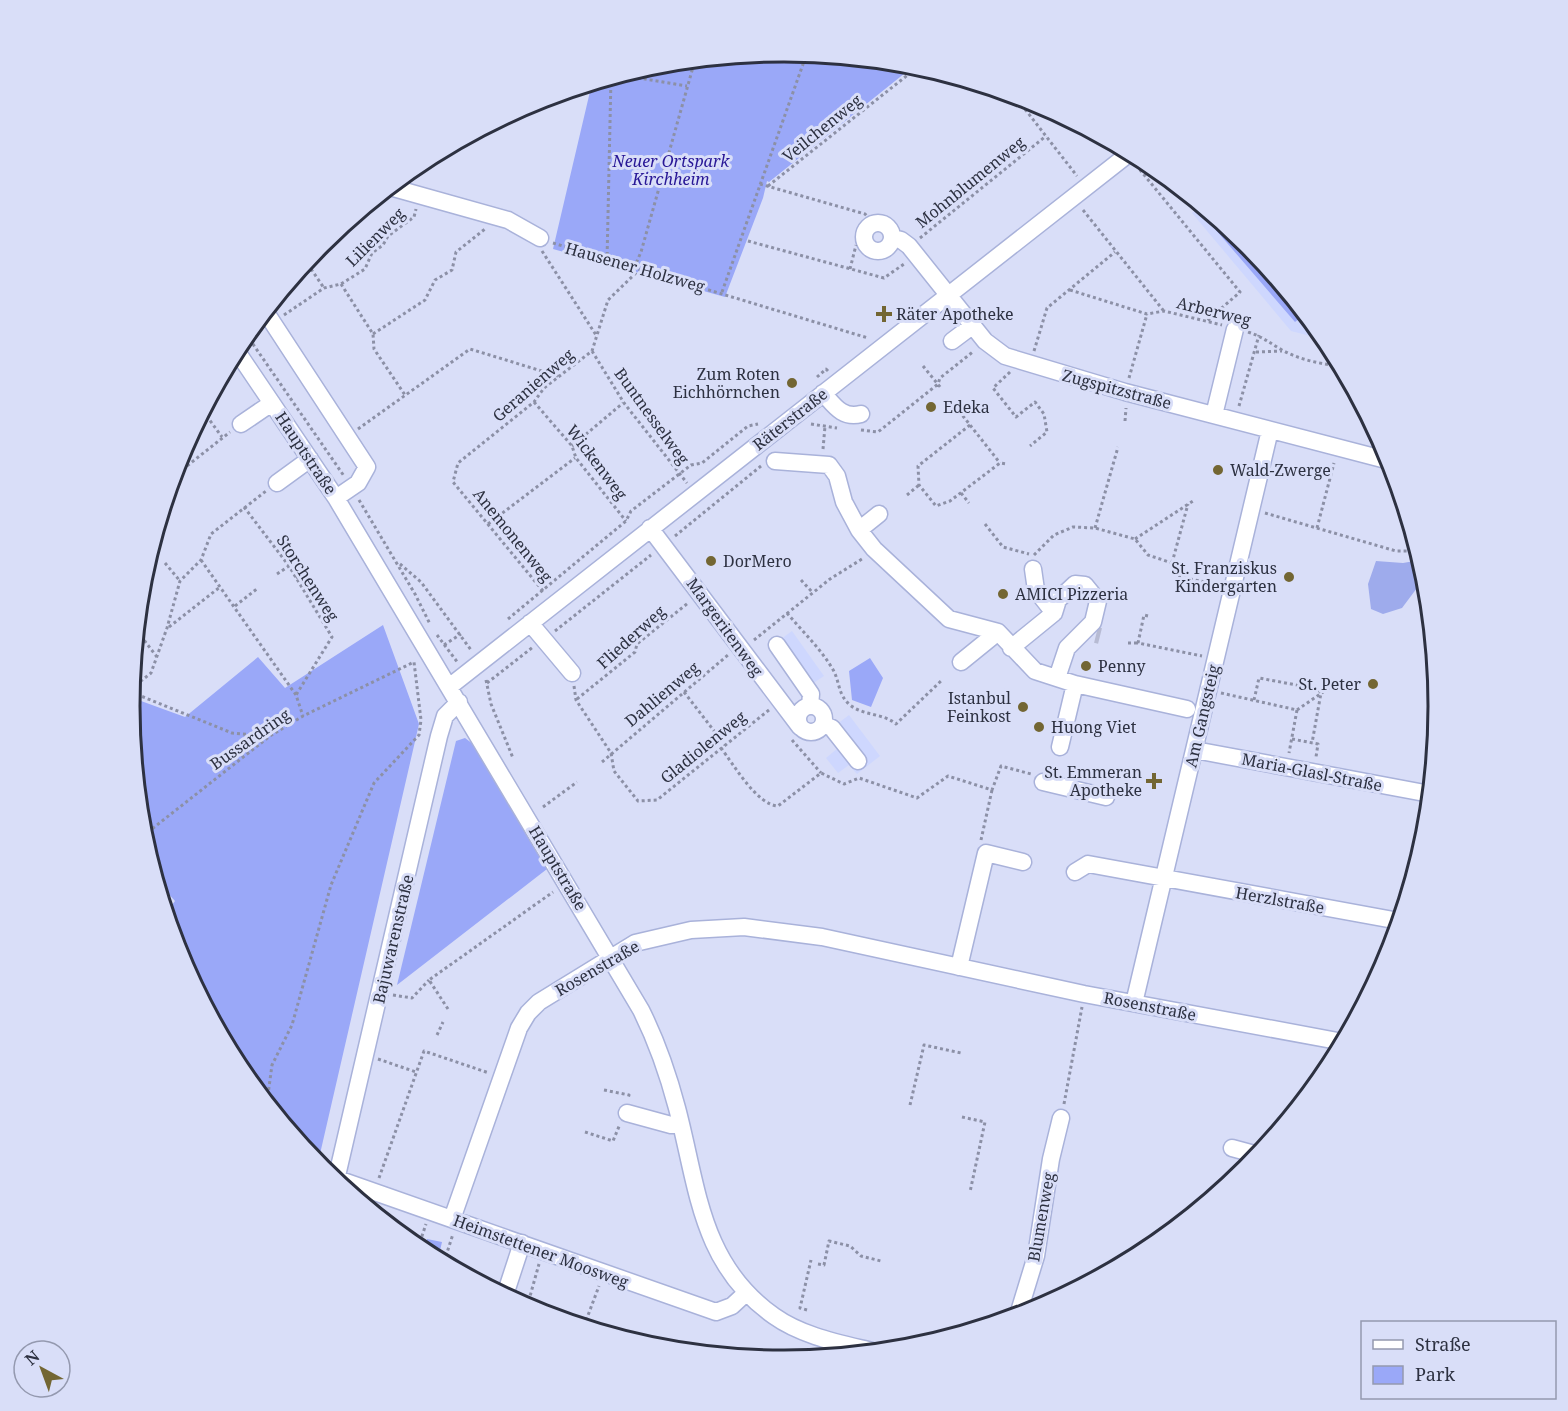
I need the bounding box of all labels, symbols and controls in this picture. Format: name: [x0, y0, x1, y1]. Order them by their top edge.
street label: Veilchenweg: [778, 89, 867, 167]
street label: Mohnblumenweg: [911, 131, 1030, 233]
park label: Neuer Ortspark Kirchheim: [612, 150, 730, 190]
street label: Lilienweg: [341, 202, 410, 271]
street label: Hausener Holzweg: [563, 237, 708, 298]
street label: Arberweg: [1175, 291, 1254, 331]
place label: Räter Apotheke: [896, 303, 1014, 325]
marker: Räter Apotheke: [877, 307, 891, 321]
street label: Geranienweg: [487, 343, 579, 427]
street label: Buntnesselweg: [609, 363, 695, 469]
place label: Zum Roten Eichhörnchen: [673, 363, 780, 403]
street label: Zugspitzstraße: [1060, 364, 1174, 414]
marker: Zum Roten Eichhörnchen: [785, 376, 799, 390]
street label: Räterstraße: [748, 383, 832, 455]
place label: Edeka: [943, 396, 990, 418]
marker: Edeka: [924, 400, 938, 414]
street label: Hauptstraße: [270, 407, 342, 499]
street label: Wickenweg: [562, 420, 633, 504]
place label: Wald-Zwerge: [1230, 459, 1331, 481]
marker: Wald-Zwerge: [1211, 463, 1225, 477]
street label: Anemonenweg: [468, 484, 558, 587]
street label: Storchenweg: [272, 531, 344, 626]
place label: DorMero: [723, 550, 792, 572]
marker: DorMero: [704, 554, 718, 568]
place label: St. Franziskus Kindergarten: [1171, 557, 1277, 597]
marker: St. Franziskus Kindergarten: [1282, 570, 1296, 584]
street label: Margeritenweg: [682, 573, 768, 681]
place label: AMICI Pizzeria: [1015, 583, 1128, 605]
marker: AMICI Pizzeria: [996, 587, 1010, 601]
street label: Fliederweg: [592, 600, 670, 674]
place label: Penny: [1098, 655, 1147, 677]
street label: Dahlienweg: [620, 656, 704, 732]
marker: Penny: [1079, 659, 1093, 673]
street label: Am Gangsteig: [1179, 662, 1225, 770]
place label: St. Peter: [1299, 673, 1361, 695]
marker: St. Peter: [1366, 677, 1380, 691]
place label: Istanbul Feinkost: [947, 687, 1011, 727]
marker: Istanbul Feinkost: [1016, 700, 1030, 714]
street label: Bussardring: [206, 703, 295, 775]
street label: Gladiolenweg: [656, 705, 751, 788]
place label: Huong Viet: [1051, 716, 1137, 738]
marker: Huong Viet: [1032, 720, 1046, 734]
street label: Maria-Glasl-Straße: [1240, 748, 1384, 796]
place label: St. Emmeran Apotheke: [1044, 761, 1142, 801]
marker: St. Emmeran Apotheke: [1147, 774, 1161, 788]
street label: Hauptstraße: [524, 821, 592, 915]
street label: Bajuwarenstraße: [367, 872, 419, 1006]
street label: Herzlstraße: [1234, 881, 1326, 919]
street label: Rosenstraße: [551, 935, 643, 1001]
street label: Rosenstraße: [1102, 986, 1198, 1026]
street label: Blumenweg: [1022, 1170, 1060, 1263]
street label: Heimstettener Moosweg: [450, 1209, 632, 1293]
legend: [1361, 1321, 1556, 1399]
text: Straße: [1415, 1332, 1471, 1356]
north arrow: [12, 1339, 72, 1399]
text: N: [20, 1345, 44, 1370]
text: Park: [1415, 1362, 1455, 1386]

